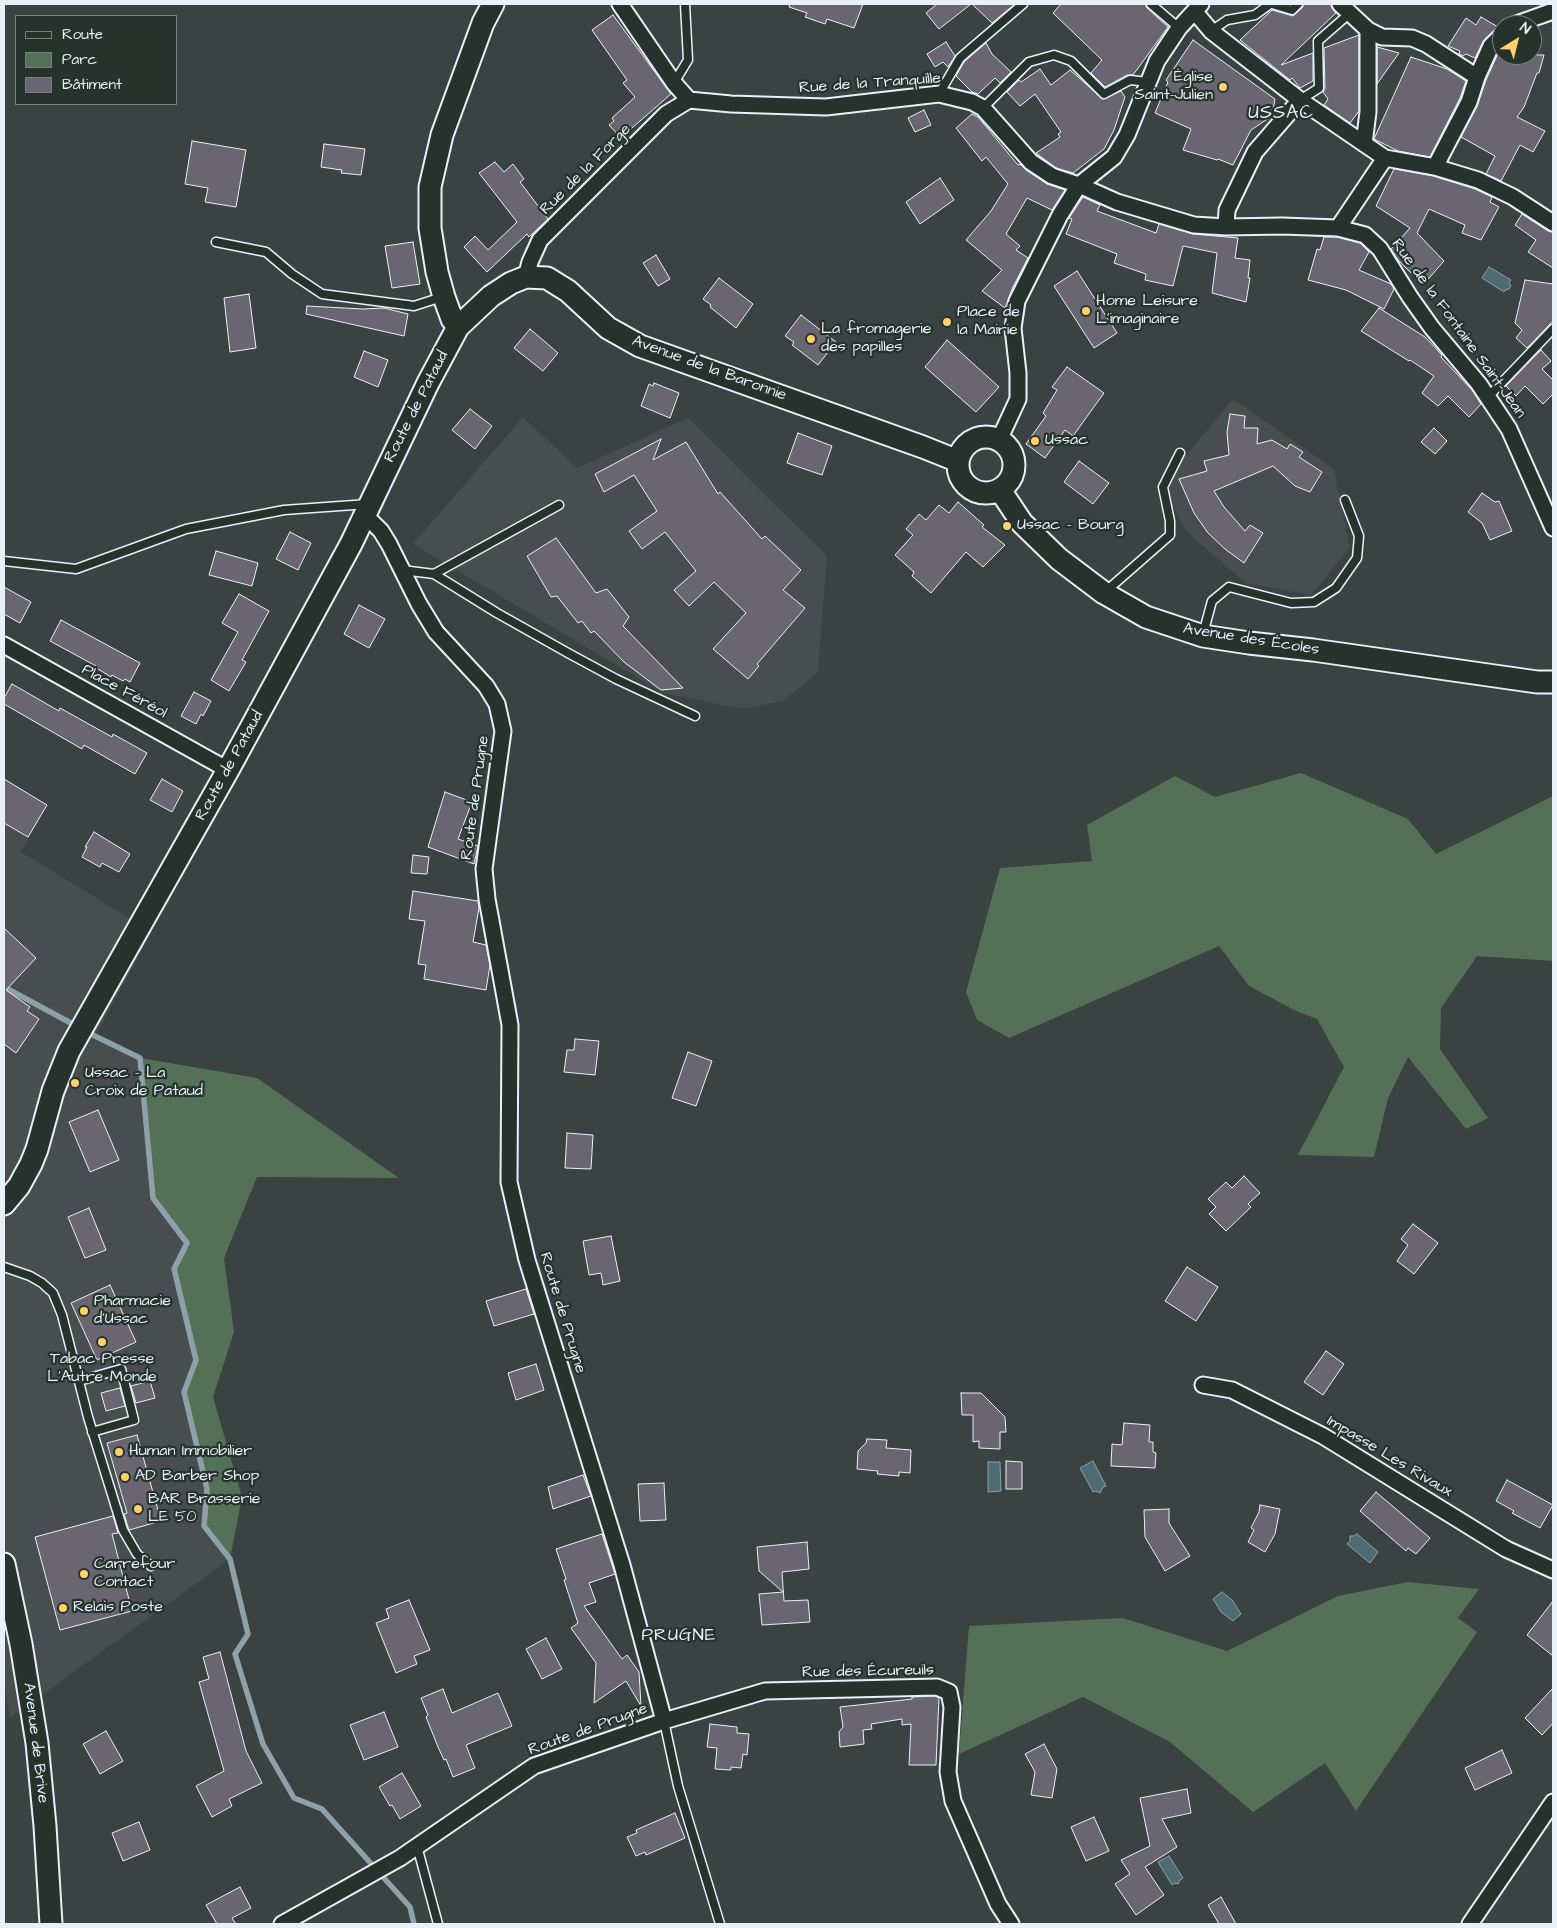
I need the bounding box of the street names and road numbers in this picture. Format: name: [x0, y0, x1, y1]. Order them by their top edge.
street label: Rue de la Tranquille: [798, 69, 942, 99]
street label: Rue de la Forge: [537, 121, 635, 219]
street label: Rue de la Fontaine Saint-Jean: [1387, 236, 1529, 422]
street label: Avenue de la Baronnie: [629, 332, 789, 406]
street label: Route de Pataud: [381, 348, 453, 466]
street label: Avenue des Écoles: [1182, 620, 1320, 660]
street label: Place Féréol: [78, 661, 170, 723]
street label: Route de Pataud: [192, 708, 268, 824]
street label: Route de Prugne: [458, 735, 494, 861]
street label: Route de Prugne: [534, 1250, 590, 1376]
street label: Impasse Les Rivaux: [1323, 1412, 1455, 1502]
street label: Rue des Écureuils: [802, 1661, 934, 1683]
street label: Avenue de Brive: [18, 1682, 52, 1804]
street label: Route de Prugne: [526, 1700, 650, 1760]

